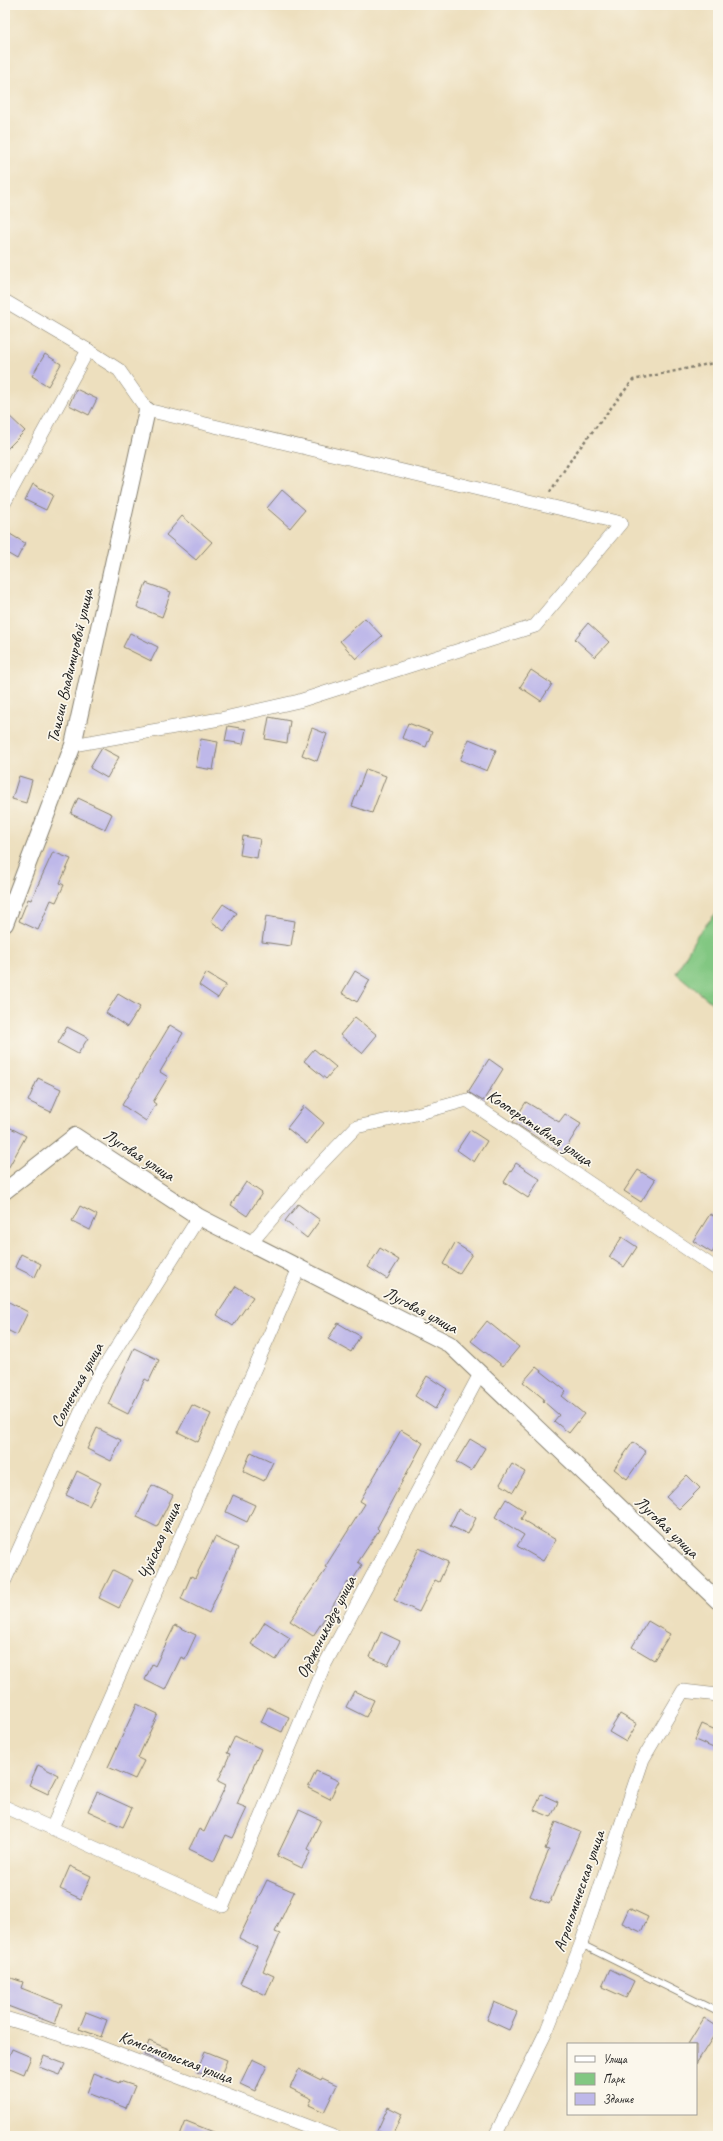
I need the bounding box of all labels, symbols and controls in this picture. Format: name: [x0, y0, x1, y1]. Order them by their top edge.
street label: Таисии Владимировой улица: [42, 585, 98, 745]
street label: Кооперативная улица: [483, 1085, 598, 1172]
street label: Луговая улица: [99, 1124, 180, 1187]
street label: Луговая улица: [380, 1282, 463, 1339]
street label: Солнечная улица: [46, 1338, 109, 1431]
street label: Луговая улица: [631, 1491, 704, 1564]
street label: Чуйская улица: [133, 1498, 186, 1583]
street label: Орджоникидзе улица: [291, 1571, 362, 1682]
street label: Агрономическая улица: [548, 1826, 610, 1954]
street label: Комсомольская улица: [116, 2026, 237, 2089]
legend: [567, 2043, 697, 2115]
text: Улица: [603, 2051, 628, 2067]
text: Парк: [603, 2071, 626, 2087]
text: Здание: [603, 2091, 634, 2107]

